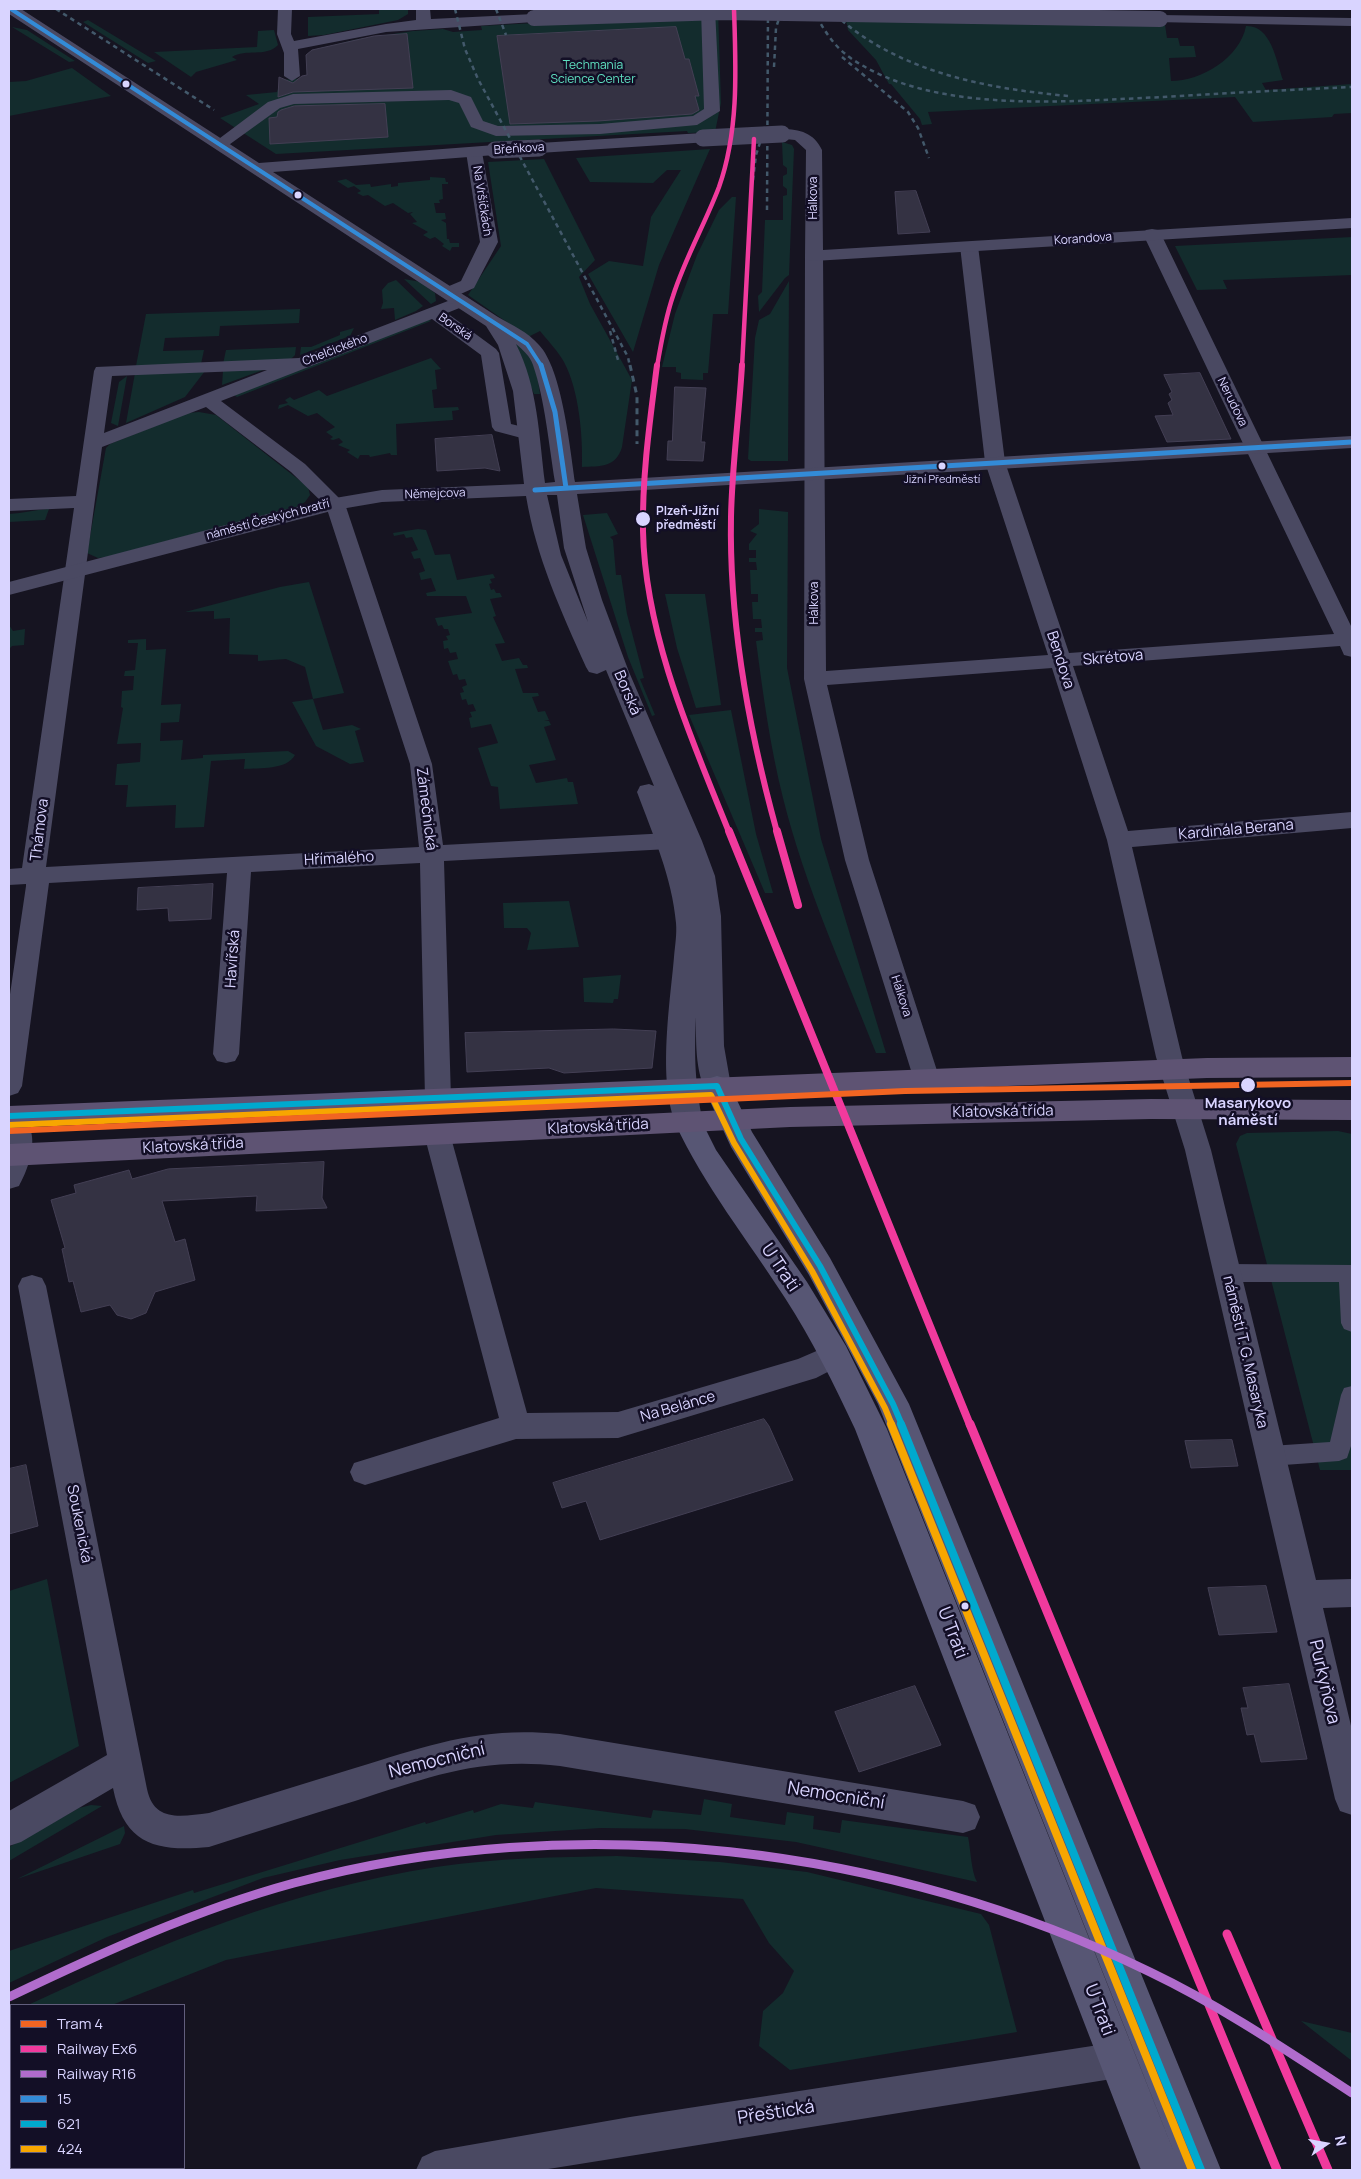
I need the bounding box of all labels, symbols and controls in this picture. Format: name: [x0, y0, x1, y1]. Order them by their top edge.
park label: Techmania Science Center: [551, 59, 635, 87]
unlabelled marker: [121, 79, 131, 89]
street label: Břeňkova: [493, 140, 545, 158]
street label: Na Vršíčkách: [469, 165, 495, 237]
street label: Hálkova: [807, 177, 821, 219]
unlabelled marker: [293, 190, 303, 200]
street label: Korandova: [1054, 230, 1112, 248]
street label: Borská: [436, 310, 474, 344]
street label: Chelčického: [300, 331, 370, 369]
street label: Nerudova: [1214, 375, 1250, 429]
marker: Jižní Předměstí: [937, 461, 947, 471]
place label: Jižní Předměstí: [904, 473, 980, 487]
street label: Němejcova: [404, 486, 466, 502]
street label: náměstí Českých bratří: [205, 497, 331, 543]
place label: Plzeň-Jižní předměstí: [656, 505, 719, 533]
marker: Plzeň-Jižní předměstí: [634, 510, 652, 528]
street label: Hálkova: [808, 582, 822, 624]
street label: Bendova: [1042, 629, 1078, 691]
street label: Skrétova: [1082, 646, 1144, 670]
street label: Borská: [610, 668, 644, 718]
street label: Zámečnická: [412, 766, 440, 852]
street label: Thámova: [27, 798, 53, 862]
street label: Kardinála Berana: [1178, 816, 1294, 844]
street label: Hřímalého: [303, 848, 375, 870]
street label: Havířská: [222, 929, 244, 989]
street label: Hálkova: [888, 973, 914, 1019]
marker: Masarykovo náměstí: [1239, 1076, 1257, 1094]
place label: Masarykovo náměstí: [1205, 1095, 1291, 1130]
street label: Klatovská třída: [952, 1102, 1054, 1122]
street label: Klatovská třída: [547, 1115, 649, 1139]
street label: Klatovská třída: [142, 1134, 244, 1158]
street label: U Trati: [756, 1240, 804, 1296]
street label: náměstí T. G. Masaryka: [1219, 1274, 1271, 1430]
street label: Na Belánce: [638, 1388, 718, 1426]
street label: Soukenická: [63, 1483, 95, 1565]
unlabelled marker: [960, 1601, 970, 1611]
street label: U Trati: [932, 1604, 972, 1662]
street label: Purkyňova: [1304, 1638, 1344, 1726]
street label: Nemocniční: [387, 1739, 487, 1783]
street label: Nemocniční: [786, 1778, 886, 1814]
street label: U Trati: [1079, 1981, 1119, 2039]
legend: [10, 2004, 185, 2169]
text: Tram 4: [57, 2013, 103, 2034]
text: Railway Ex6: [57, 2038, 137, 2059]
text: Railway R16: [57, 2063, 136, 2084]
text: 15: [57, 2088, 72, 2109]
street label: Přeštická: [736, 2096, 816, 2130]
text: 621: [57, 2113, 81, 2134]
north arrow: [1301, 2119, 1351, 2169]
text: N: [1331, 2134, 1351, 2148]
text: 424: [57, 2138, 83, 2159]

